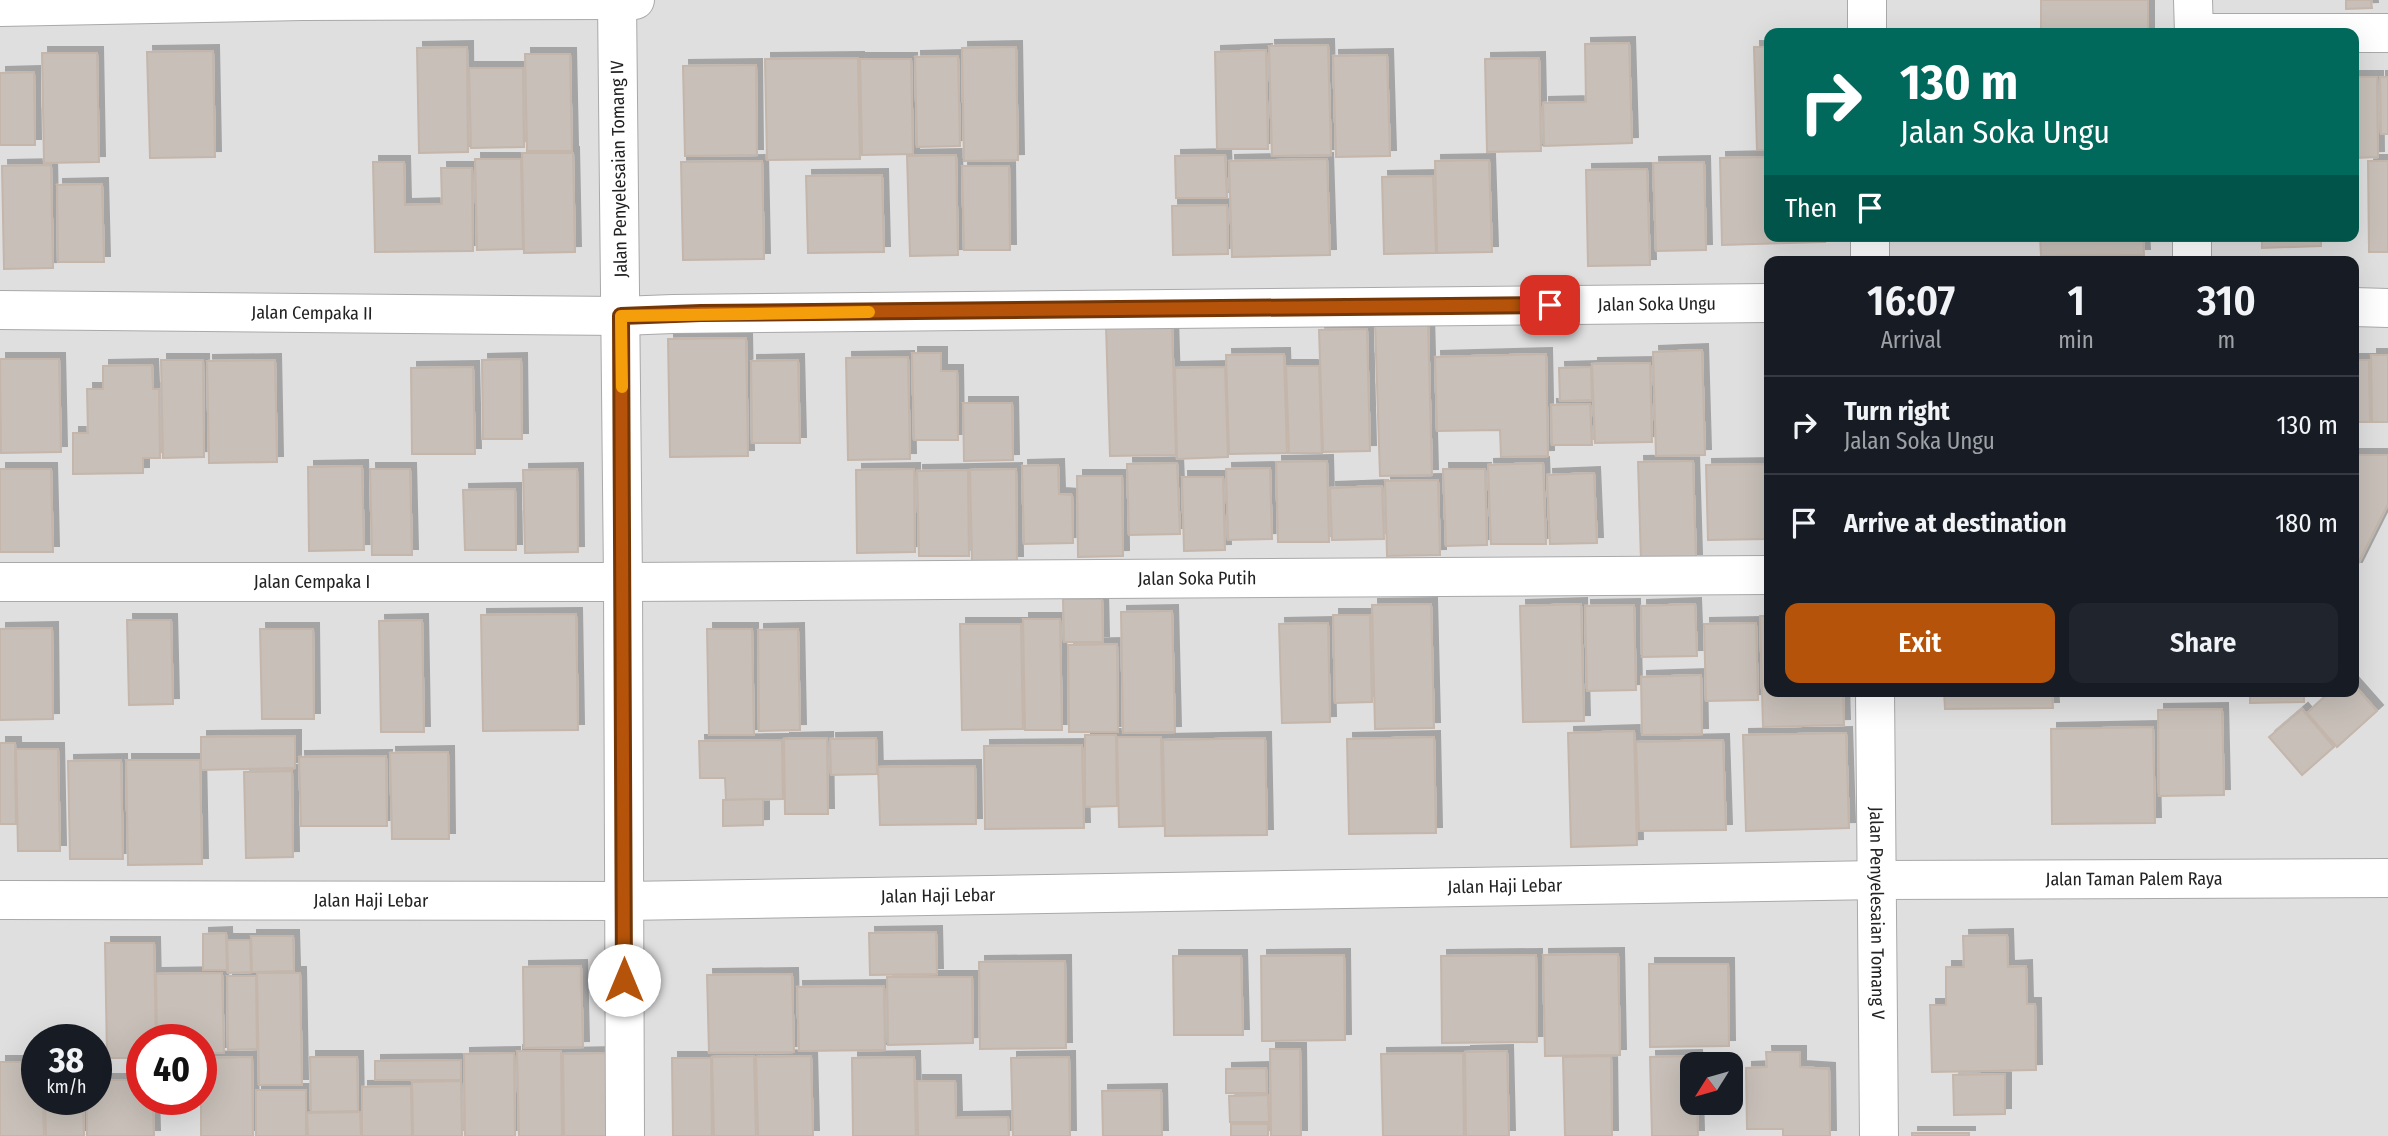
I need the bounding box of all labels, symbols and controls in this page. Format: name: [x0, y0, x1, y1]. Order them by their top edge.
text: 130 m: [1900, 53, 2018, 112]
icon: right: [1785, 56, 1876, 147]
street label: Jalan Penyelesaian Tomang IV: [606, 59, 632, 278]
text: Jalan Soka Ungu: [1900, 113, 2110, 151]
icon: arrive: [1851, 189, 1889, 227]
text: Then: [1785, 193, 1837, 224]
pin: [1520, 275, 1580, 335]
text: 16:07: [1867, 276, 1955, 326]
text: 1: [2067, 276, 2085, 326]
text: 310: [2197, 276, 2256, 326]
icon: arrive: [1531, 286, 1569, 324]
street label: Jalan Soka Ungu: [1598, 293, 1716, 316]
street label: Jalan Cempaka II: [251, 301, 373, 325]
text: Arrival: [1881, 326, 1942, 354]
text: min: [2058, 326, 2094, 354]
text: m: [2218, 326, 2235, 354]
text: Turn right: [1844, 396, 1950, 427]
icon: right: [1785, 406, 1823, 444]
text: 130 m: [2276, 410, 2338, 441]
text: Jalan Soka Ungu: [1844, 427, 1995, 455]
icon: arrive: [1785, 504, 1823, 542]
text: Arrive at destination: [1844, 508, 2067, 539]
text: 180 m: [2275, 508, 2338, 539]
street label: Jalan Soka Putih: [1138, 567, 1256, 590]
street label: Jalan Cempaka I: [254, 571, 370, 593]
button: Exit: [1785, 603, 2055, 683]
button: Share: [2069, 603, 2338, 683]
street label: Jalan Penyelesaian Tomang V: [1865, 807, 1889, 1020]
street label: Jalan Taman Palem Raya: [2045, 868, 2223, 890]
street label: Jalan Haji Lebar: [1447, 874, 1563, 898]
street label: Jalan Haji Lebar: [880, 884, 996, 908]
street label: Jalan Haji Lebar: [314, 890, 429, 912]
position arrow: [587, 943, 661, 1017]
speed limit sign: 40: [126, 1024, 217, 1115]
text: 38: [49, 1039, 84, 1081]
north arrow: [1680, 1052, 1743, 1115]
map controls: [1680, 1052, 1743, 1115]
text: km/h: [46, 1076, 87, 1098]

